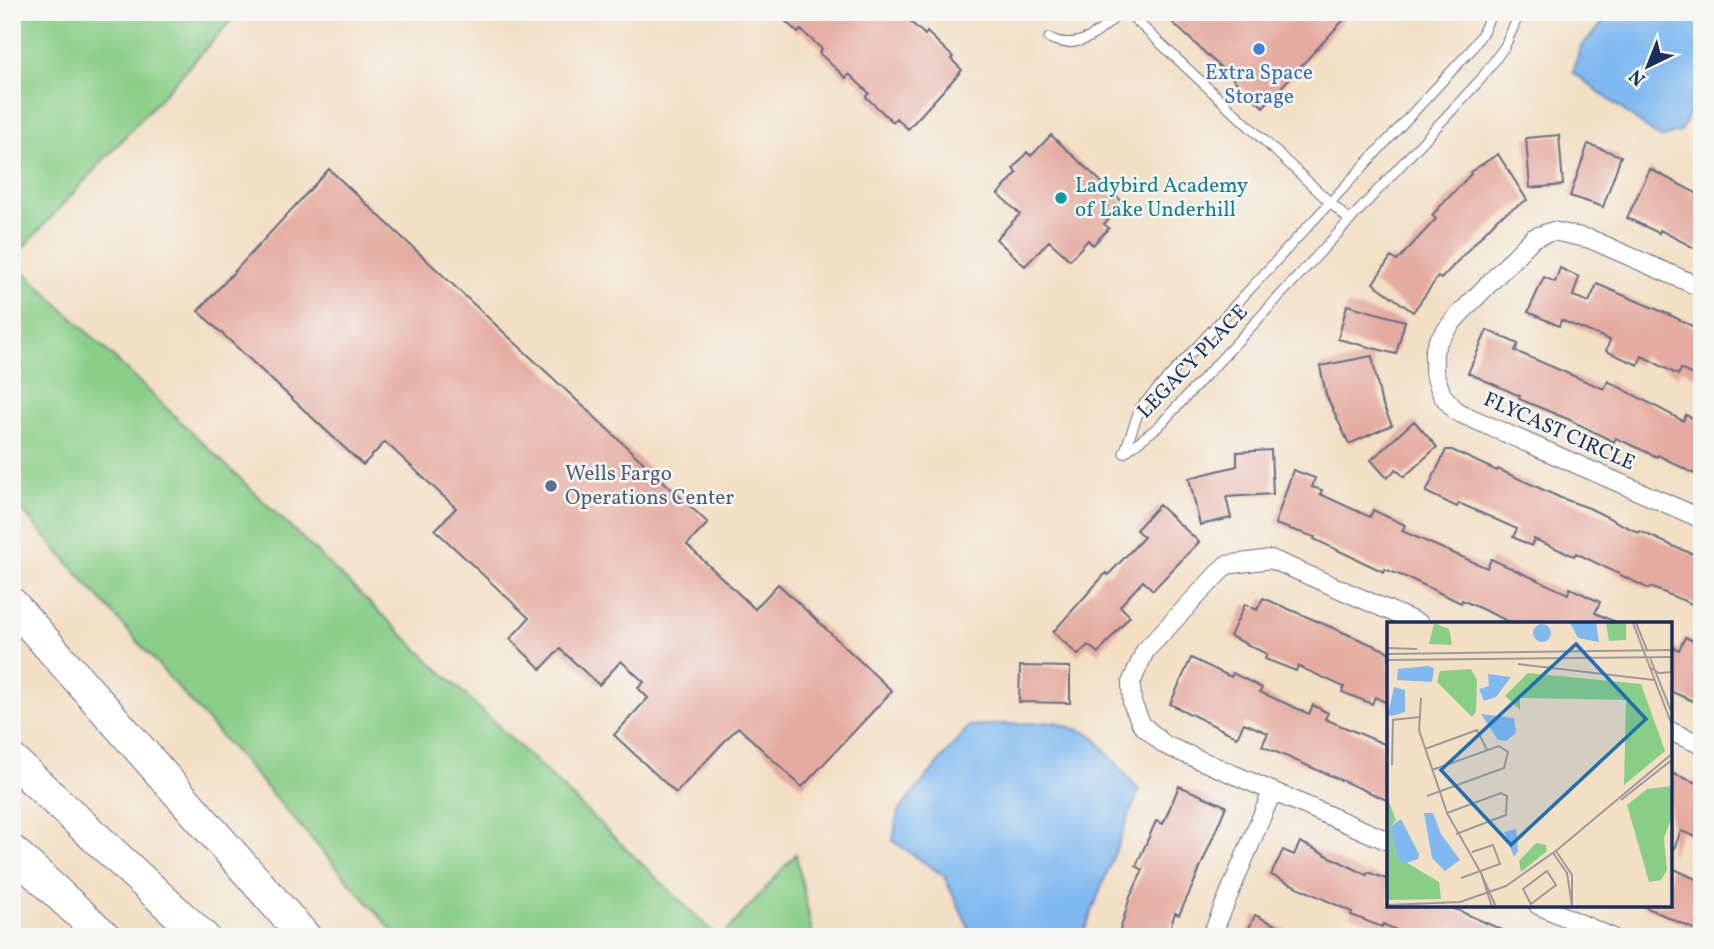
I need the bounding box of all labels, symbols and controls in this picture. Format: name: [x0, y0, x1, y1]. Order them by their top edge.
north arrow: [1612, 32, 1682, 102]
marker: Extra Space Storage: [1251, 41, 1267, 57]
place label: Extra Space Storage: [1205, 59, 1313, 112]
text: N: [1624, 63, 1652, 91]
place label: Ladybird Academy of Lake Underhill: [1075, 172, 1249, 225]
marker: Ladybird Academy of Lake Underhill: [1053, 190, 1069, 206]
street label: LEGACY PLACE: [1131, 299, 1255, 425]
street label: FLYCAST CIRCLE: [1478, 386, 1640, 478]
place label: Wells Fargo Operations Center: [565, 460, 734, 513]
marker: Wells Fargo Operations Center: [543, 478, 559, 494]
inset map: [1387, 622, 1672, 907]

